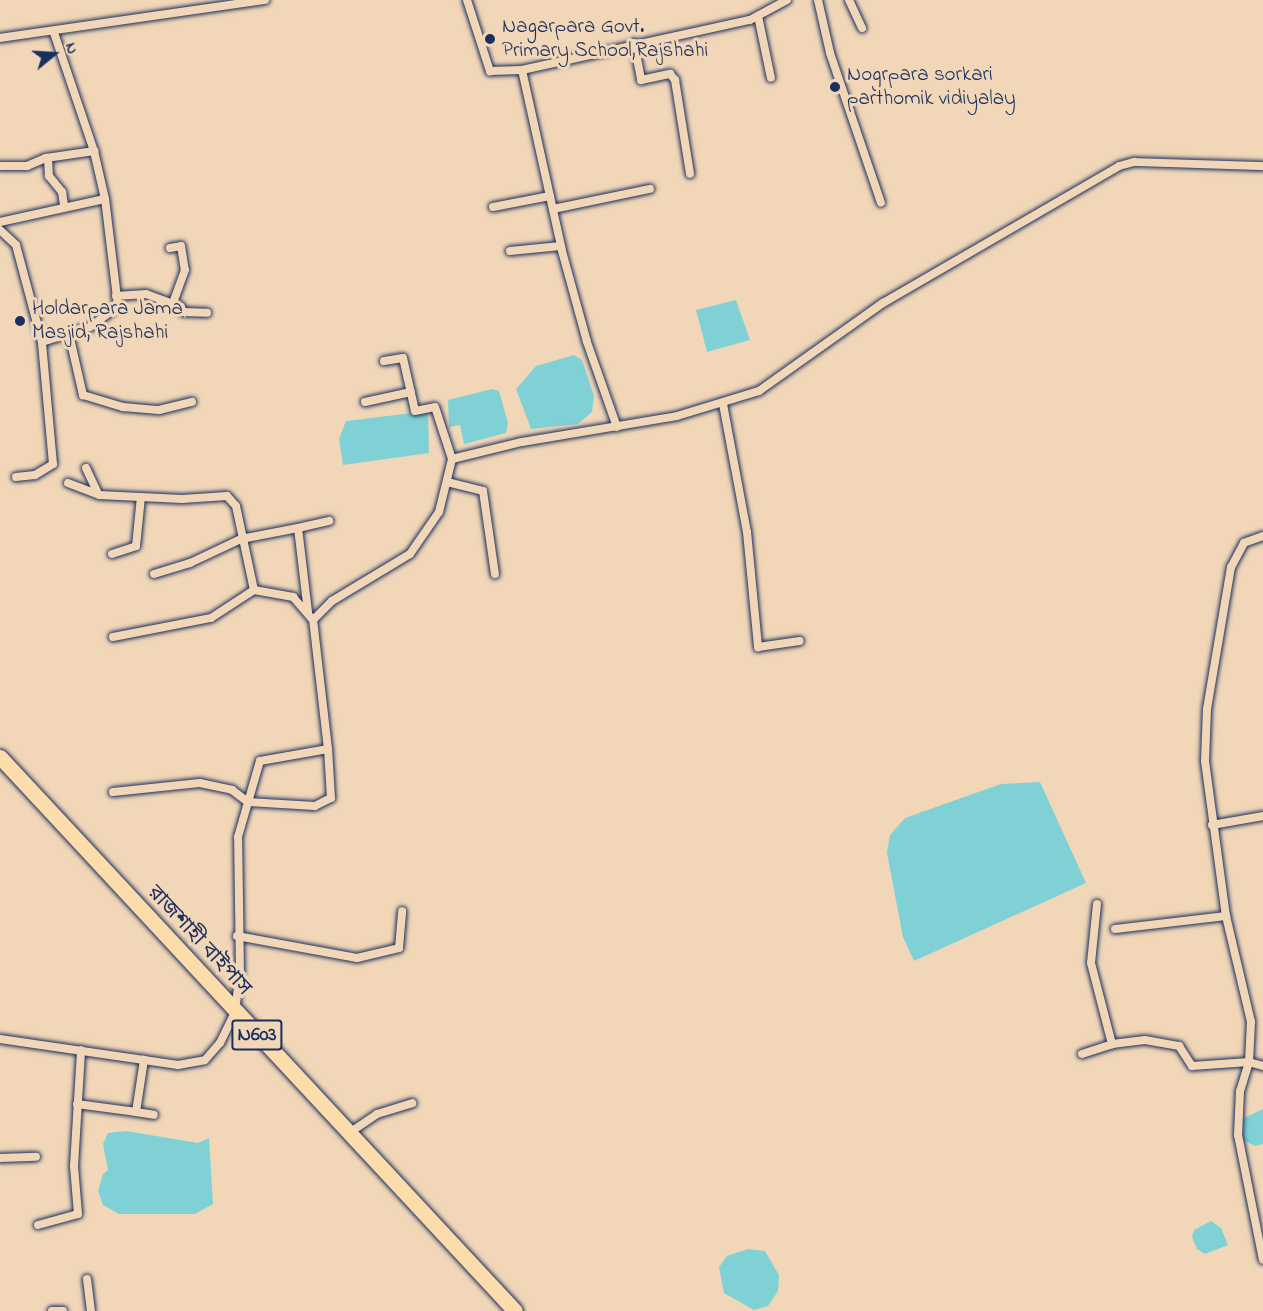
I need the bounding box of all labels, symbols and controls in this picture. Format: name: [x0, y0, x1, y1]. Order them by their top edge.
place label: Nagarpara Govt. Primary School,Rajshahi: [502, 14, 708, 64]
north arrow: [24, 24, 84, 84]
marker: Nagarpara Govt. Primary School,Rajshahi: [483, 32, 497, 46]
text: N: [58, 40, 84, 57]
place label: Nogrpara sorkari parthomik vidiyalay: [847, 62, 1016, 112]
marker: Nogrpara sorkari parthomik vidiyalay: [828, 80, 842, 94]
place label: Holdarpara Jama Masjid, Rajshahi: [32, 296, 183, 346]
marker: Holdarpara Jama Masjid, Rajshahi: [13, 314, 27, 328]
street label: রাজশাহী বাইপাস: [142, 881, 256, 1001]
road number: N603: [230, 1018, 284, 1052]

